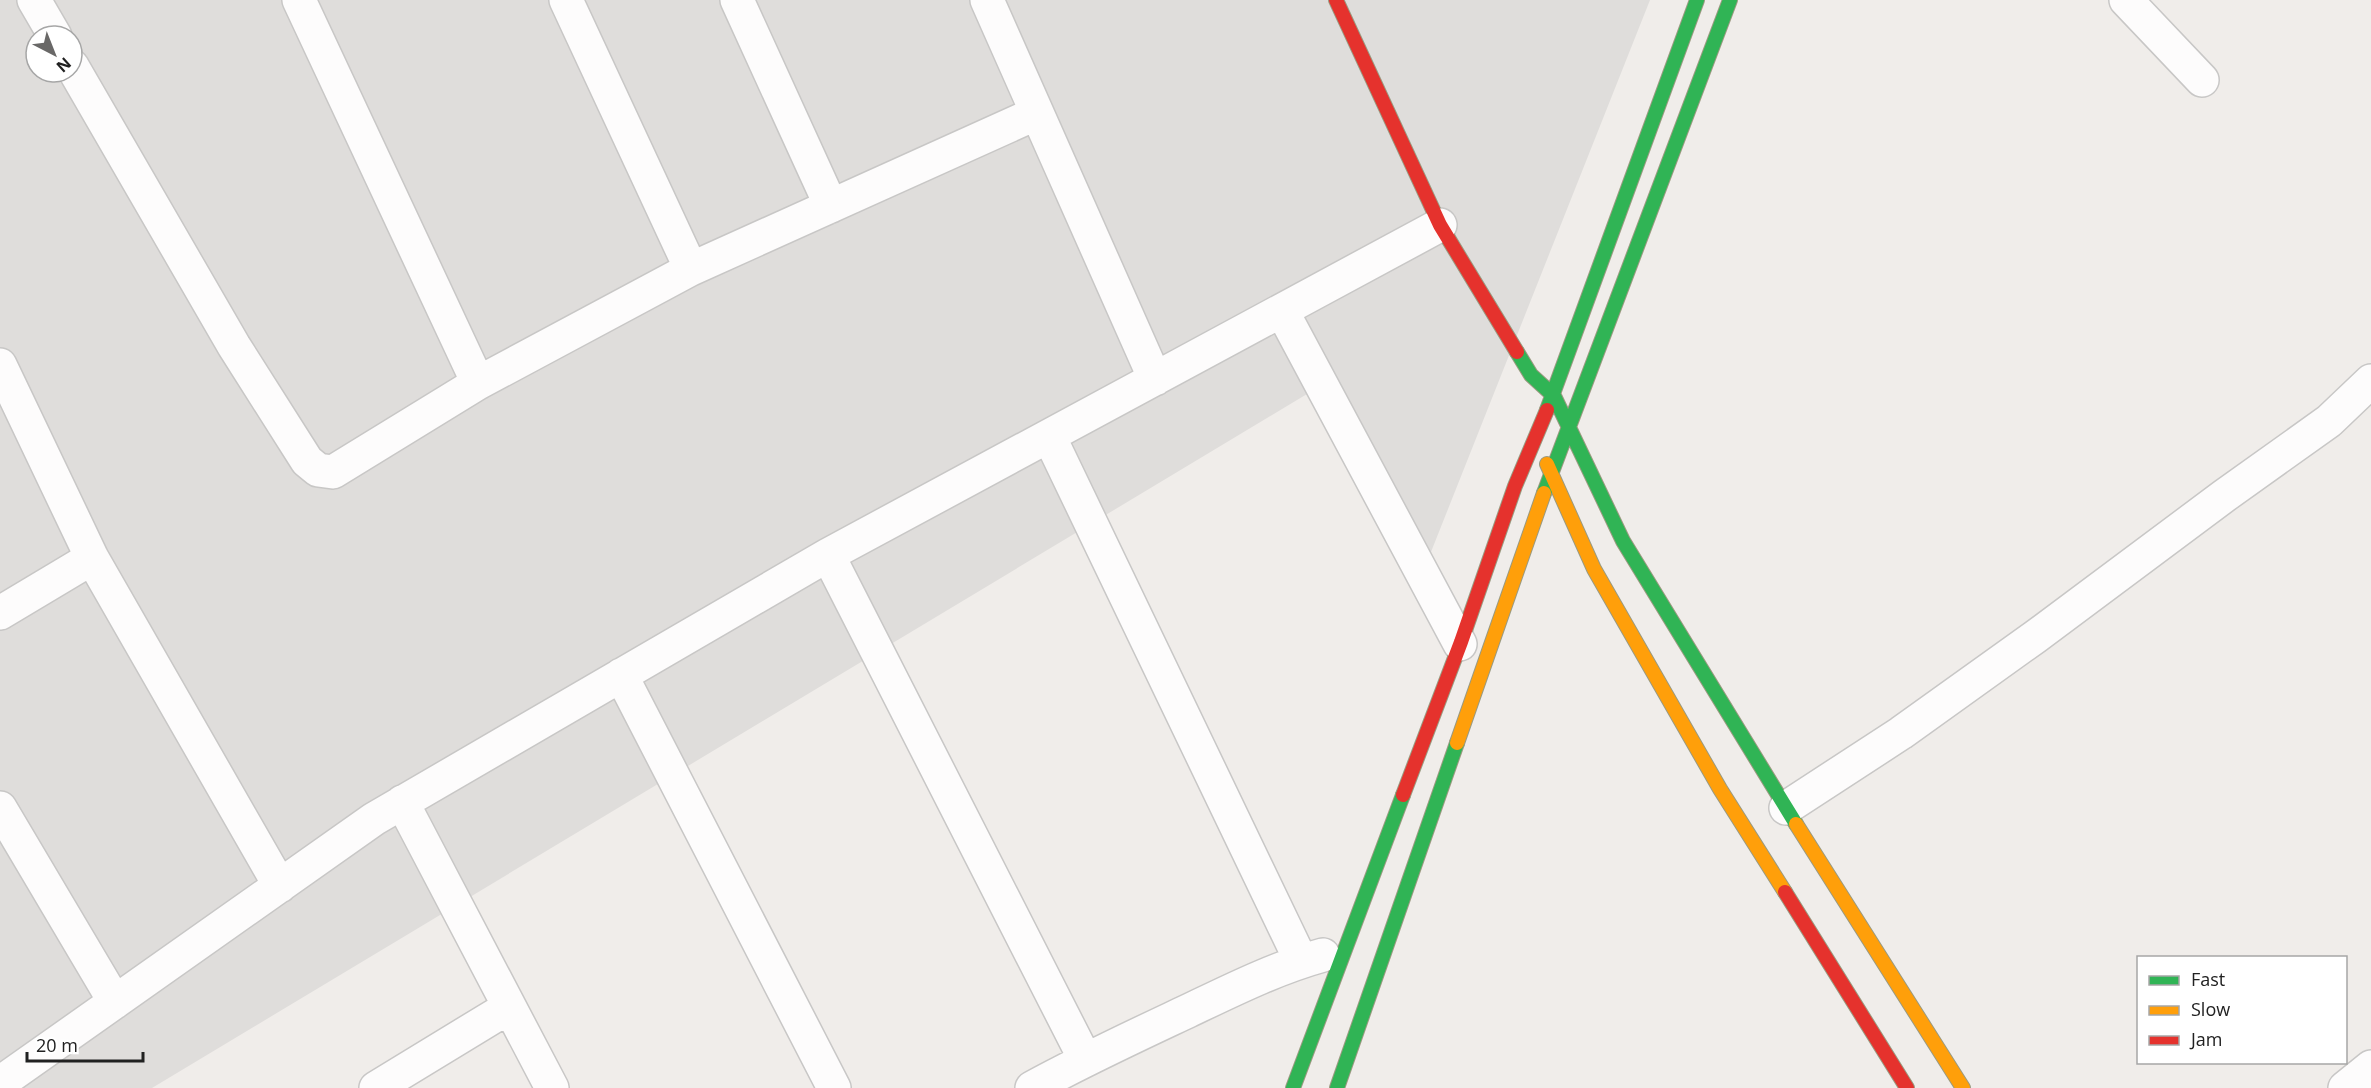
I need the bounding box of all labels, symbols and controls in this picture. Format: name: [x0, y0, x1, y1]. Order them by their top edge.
north arrow: [24, 24, 84, 84]
text: N: [52, 53, 76, 78]
legend: [2137, 956, 2347, 1064]
text: Fast: [2191, 967, 2225, 991]
text: Slow: [2191, 997, 2230, 1021]
scale bar: [27, 1025, 142, 1063]
text: Jam: [2189, 1027, 2223, 1051]
text: 20 m: [36, 1033, 78, 1057]

